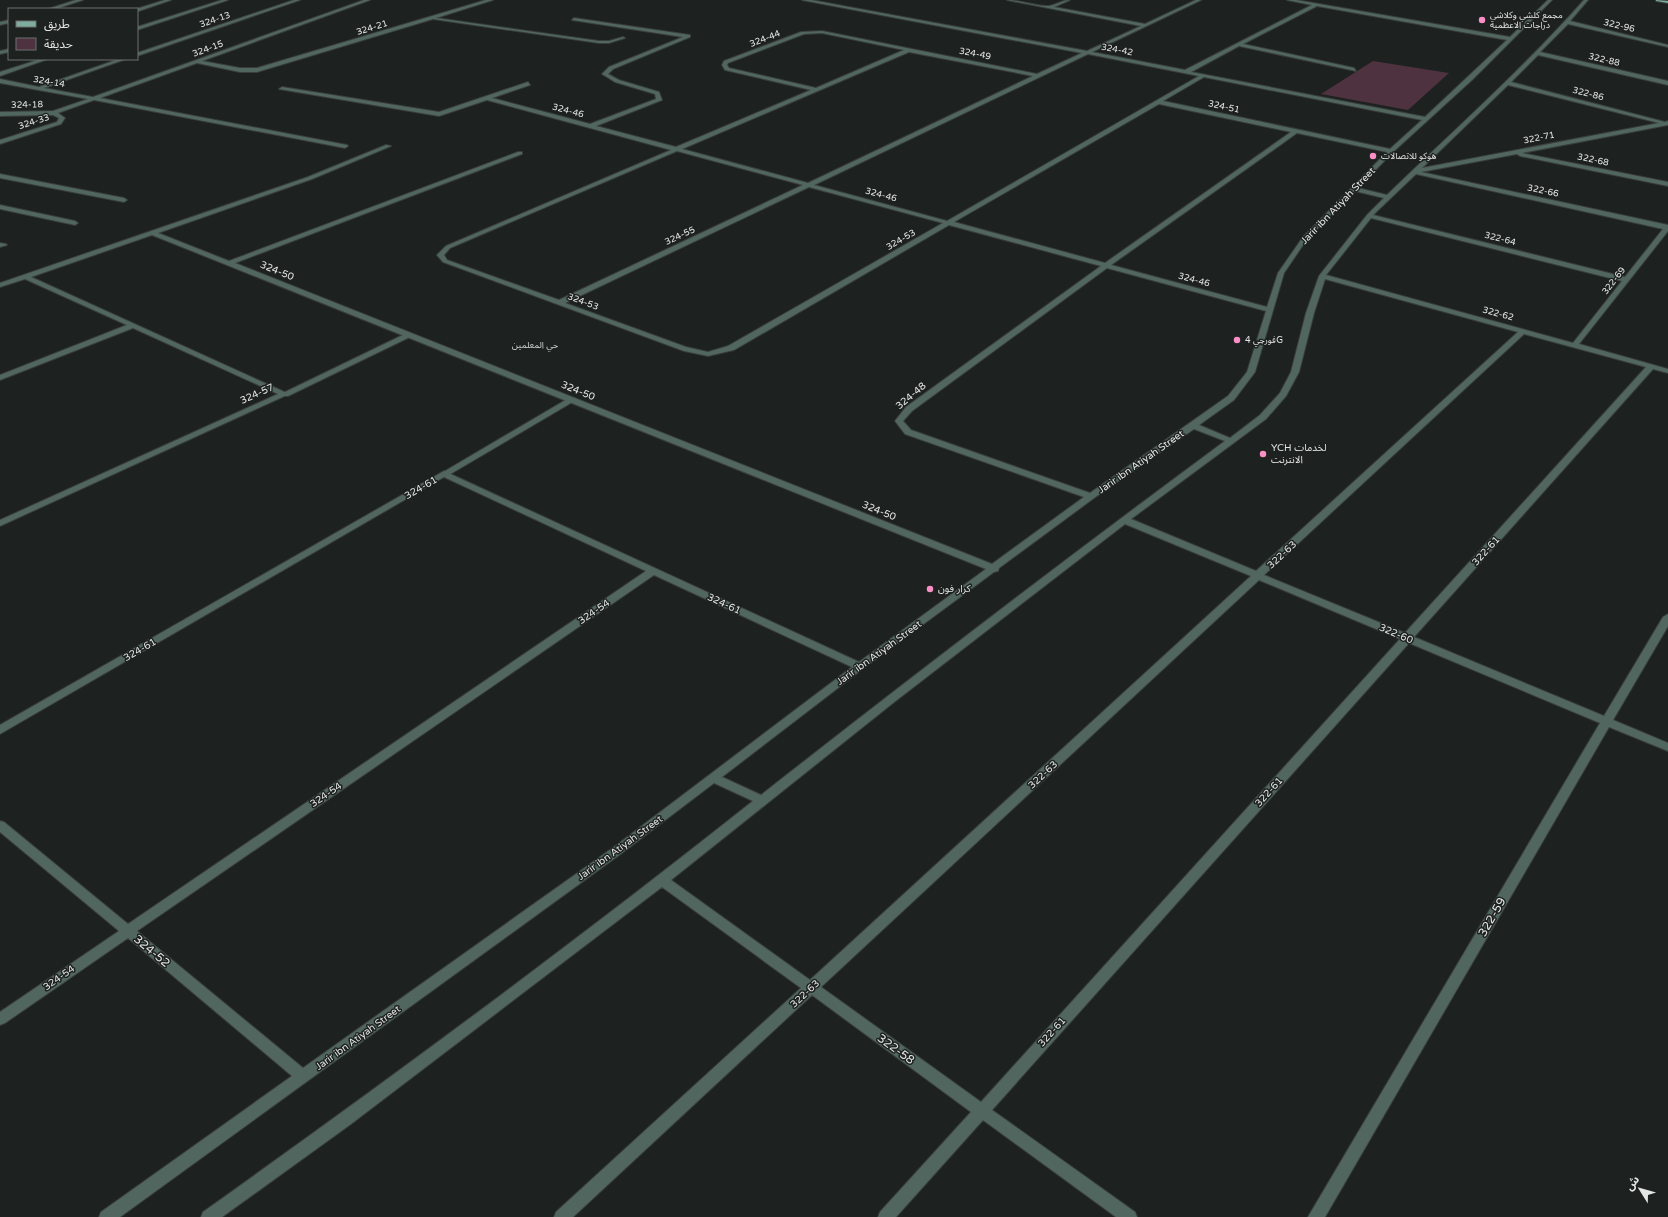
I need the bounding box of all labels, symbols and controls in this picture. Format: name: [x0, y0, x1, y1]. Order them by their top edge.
legend: [8, 8, 138, 60]
street label: 324-13: [198, 10, 232, 30]
place label: مجمع كلشي وكلاشي دراجات الاعظمية: [1490, 10, 1563, 31]
marker: مجمع كلشي وكلاشي دراجات الاعظمية: [1477, 15, 1487, 25]
text: طريق: [44, 17, 70, 32]
street label: 322-96: [1602, 17, 1636, 35]
street label: 324-21: [355, 18, 389, 38]
street label: 324-44: [748, 28, 782, 50]
text: حديقة: [44, 37, 73, 51]
street label: 324-15: [191, 38, 225, 60]
street label: 324-42: [1100, 42, 1134, 58]
street label: 324-49: [958, 46, 992, 63]
street label: 322-88: [1587, 51, 1621, 69]
street label: 324-14: [32, 74, 66, 90]
street label: 322-86: [1571, 85, 1605, 103]
street label: 324-51: [1207, 98, 1241, 116]
street label: 324-18: [11, 99, 43, 111]
street label: 324-46: [551, 102, 585, 121]
street label: 324-33: [17, 112, 51, 132]
street label: 322-71: [1522, 130, 1556, 146]
marker: هوكو للاتصالات: [1368, 151, 1378, 161]
place label: هوكو للاتصالات: [1381, 151, 1436, 162]
street label: 322-68: [1576, 151, 1610, 169]
street label: Jarir ibn Atiyah Street: [1298, 165, 1378, 247]
street label: 322-66: [1526, 182, 1560, 200]
street label: 324-46: [864, 186, 898, 205]
street label: 324-55: [663, 224, 697, 248]
street label: 324-53: [884, 227, 918, 253]
street label: 322-64: [1483, 230, 1517, 248]
street label: 324-50: [258, 259, 296, 283]
street label: 322-69: [1600, 265, 1628, 297]
street label: 324-46: [1177, 271, 1211, 290]
street label: 324-53: [566, 291, 600, 313]
street label: 322-62: [1481, 305, 1515, 323]
marker: فورجي 4G: [1232, 335, 1242, 345]
place label: فورجي 4G: [1245, 335, 1283, 347]
district label: حي المعلمين: [512, 340, 558, 352]
street label: 324-50: [559, 379, 597, 403]
street label: 324-48: [893, 380, 929, 412]
street label: 324-57: [238, 381, 276, 407]
street label: Jarir ibn Atiyah Street: [1096, 428, 1186, 496]
place label: YCH لخدمات الانترنت: [1271, 442, 1327, 466]
marker: YCH لخدمات الانترنت: [1258, 449, 1268, 459]
street label: 324-61: [403, 474, 439, 502]
street label: 324-50: [860, 499, 898, 523]
street label: 322-61: [1470, 534, 1502, 568]
street label: 322-63: [1265, 539, 1299, 571]
place label: كرار فون: [938, 583, 971, 595]
marker: كرار فون: [925, 584, 935, 594]
street label: 324-61: [705, 591, 743, 617]
street label: 324-54: [576, 597, 612, 627]
street label: Jarir ibn Atiyah Street: [834, 618, 924, 688]
street label: 322-60: [1377, 622, 1415, 646]
street label: 324-61: [122, 636, 158, 664]
street label: 322-63: [1026, 759, 1060, 791]
street label: 322-61: [1253, 775, 1285, 809]
street label: 324-54: [308, 780, 344, 810]
street label: Jarir ibn Atiyah Street: [575, 813, 665, 883]
street label: 322-59: [1475, 895, 1509, 939]
street label: 324-52: [131, 932, 173, 970]
street label: 324-54: [41, 963, 77, 993]
street label: 322-63: [788, 978, 822, 1010]
street label: Jarir ibn Atiyah Street: [313, 1003, 403, 1073]
street label: 322-61: [1036, 1015, 1068, 1049]
street label: 322-58: [875, 1031, 917, 1067]
north arrow: [1620, 1169, 1660, 1209]
text: ش: [1623, 1173, 1642, 1193]

